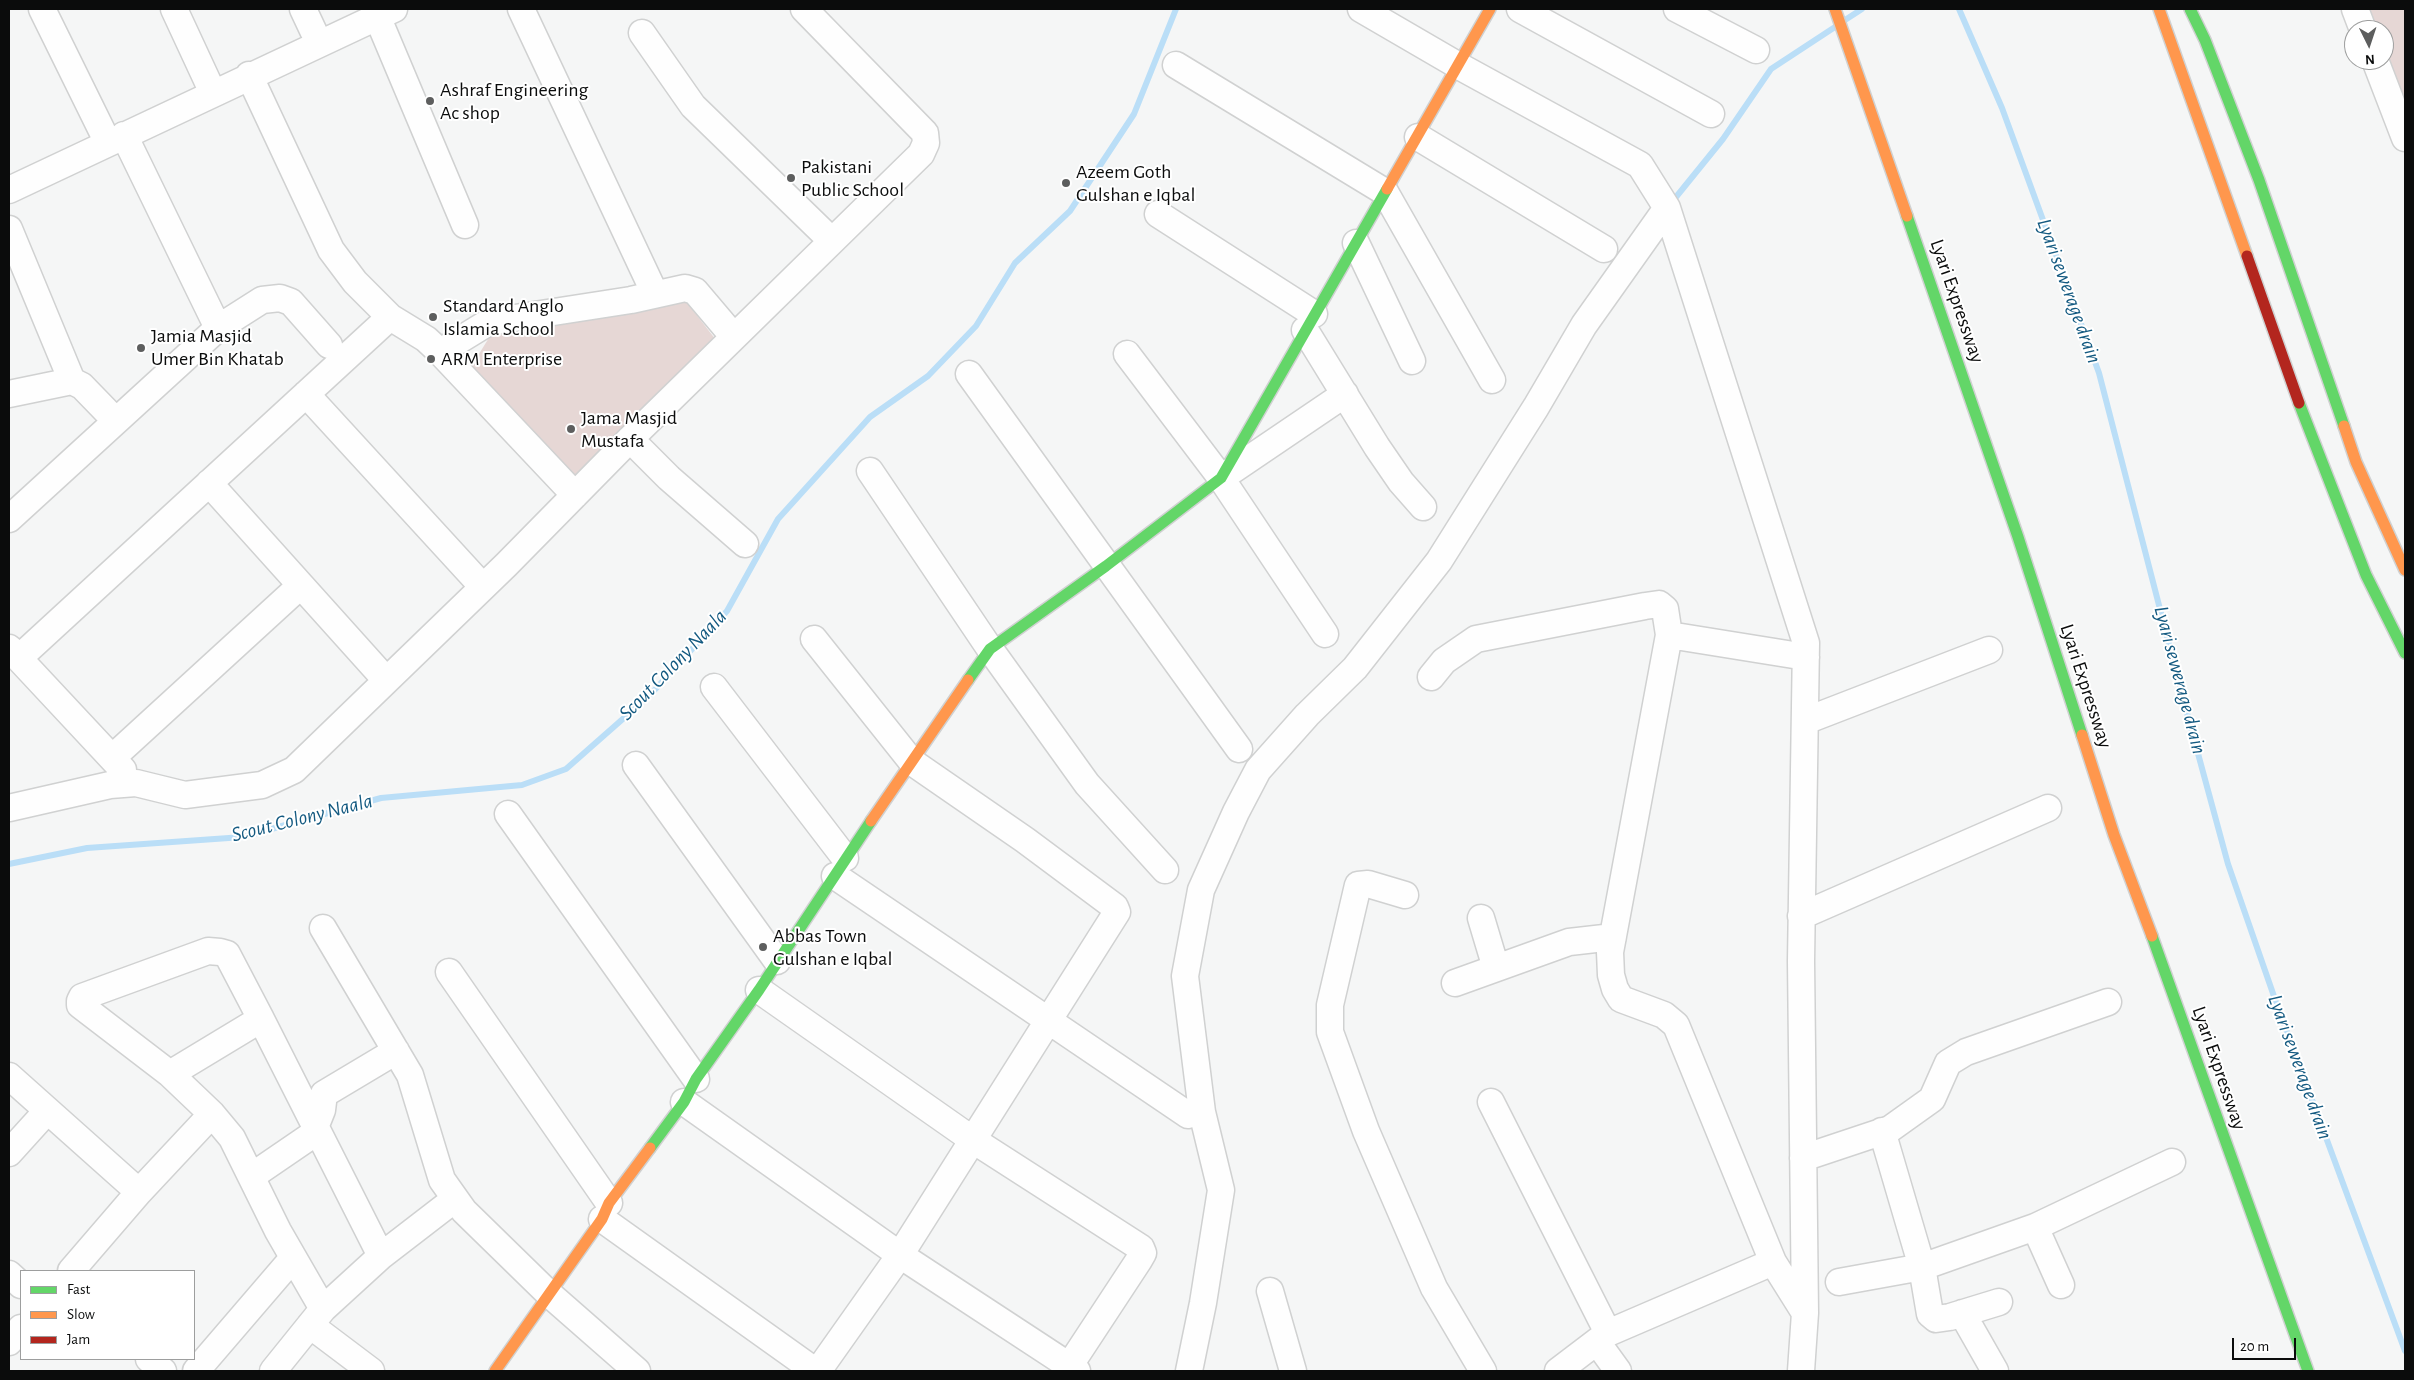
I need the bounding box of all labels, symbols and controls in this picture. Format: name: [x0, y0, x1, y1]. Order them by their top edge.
north arrow: [2344, 20, 2394, 70]
text: N: [2365, 52, 2375, 66]
place label: Ashraf Engineering Ac shop: [440, 78, 588, 125]
marker: Ashraf Engineering Ac shop: [424, 95, 436, 107]
place label: Pakistani Public School: [801, 155, 904, 202]
place label: Azeem Goth Gulshan e Iqbal: [1076, 160, 1195, 207]
marker: Pakistani Public School: [785, 172, 797, 184]
marker: Azeem Goth Gulshan e Iqbal: [1060, 177, 1072, 189]
water label: Lyari sewerage drain: [2031, 215, 2107, 367]
street label: Lyari Expressway: [1925, 236, 1989, 366]
place label: Standard Anglo Islamia School: [443, 294, 564, 341]
marker: Standard Anglo Islamia School: [427, 311, 439, 323]
place label: Jamia Masjid Umer Bin Khatab: [151, 324, 284, 371]
marker: Jamia Masjid Umer Bin Khatab: [135, 342, 147, 354]
place label: ARM Enterprise: [441, 347, 562, 371]
marker: ARM Enterprise: [425, 353, 437, 365]
place label: Jama Masjid Mustafa: [581, 406, 677, 453]
marker: Jama Masjid Mustafa: [565, 423, 577, 435]
water label: Lyari sewerage drain: [2148, 603, 2212, 757]
water label: Scout Colony Naala: [614, 604, 732, 726]
street label: Lyari Expressway: [2055, 621, 2117, 751]
water label: Scout Colony Naala: [229, 788, 375, 848]
place label: Abbas Town Gulshan e Iqbal: [773, 924, 892, 971]
marker: Abbas Town Gulshan e Iqbal: [757, 941, 769, 953]
water label: Lyari sewerage drain: [2262, 991, 2338, 1143]
street label: Lyari Expressway: [2187, 1003, 2251, 1133]
legend: [20, 1270, 195, 1360]
text: Fast: [67, 1282, 90, 1297]
text: Slow: [67, 1307, 95, 1322]
scale bar: [2234, 1328, 2298, 1360]
text: Jam: [67, 1332, 90, 1347]
text: 20 m: [2240, 1339, 2269, 1354]

